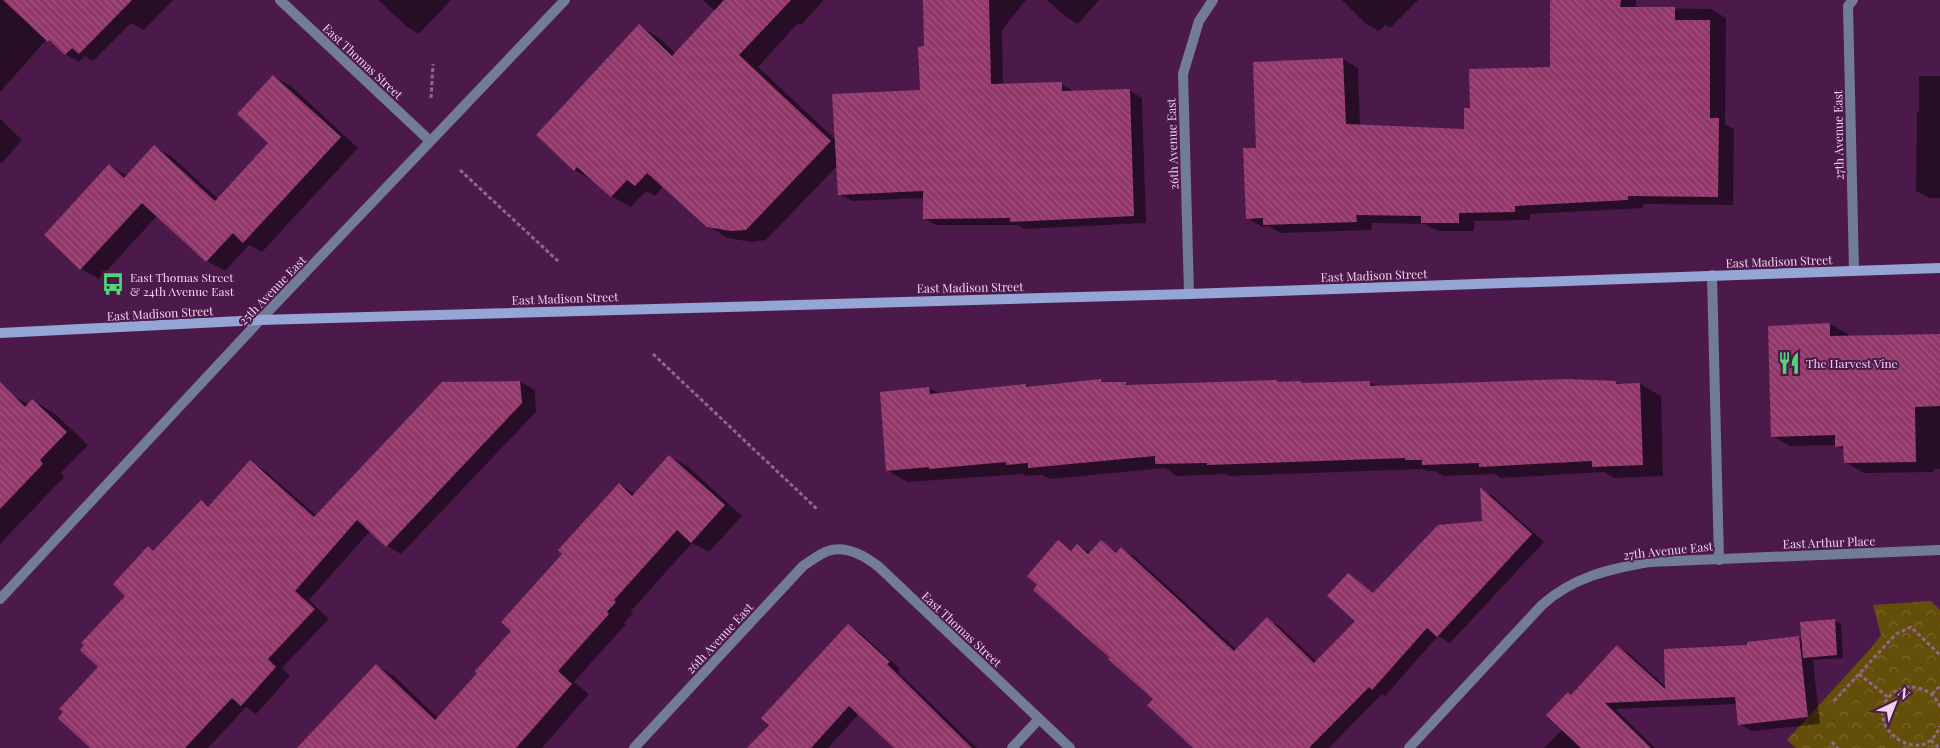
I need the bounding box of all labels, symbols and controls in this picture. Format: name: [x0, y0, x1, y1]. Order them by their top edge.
street label: East Thomas Street: [320, 20, 407, 103]
street label: 27th Avenue East: [1829, 89, 1847, 180]
street label: 26th Avenue East: [1162, 97, 1182, 190]
street label: East Madison Street: [1725, 251, 1833, 271]
street label: 25th Avenue East: [235, 252, 310, 328]
street label: East Madison Street: [1320, 265, 1428, 285]
place label: East Thomas Street & 24th Avenue East: [130, 269, 235, 299]
bus stop icon: East Thomas Street & 24th Avenue East: [100, 271, 126, 297]
street label: East Madison Street: [916, 278, 1024, 296]
street label: East Madison Street: [511, 288, 619, 308]
street label: East Madison Street: [106, 302, 215, 324]
restaurant icon: The Harvest Vine: [1776, 350, 1802, 376]
place label: The Harvest Vine: [1806, 355, 1898, 371]
street label: East Arthur Place: [1782, 532, 1876, 552]
street label: 27th Avenue East: [1622, 537, 1714, 563]
street label: East Thomas Street: [919, 588, 1006, 671]
street label: 26th Avenue East: [682, 599, 757, 677]
north arrow: [1870, 678, 1920, 728]
text: N: [1894, 683, 1914, 704]

